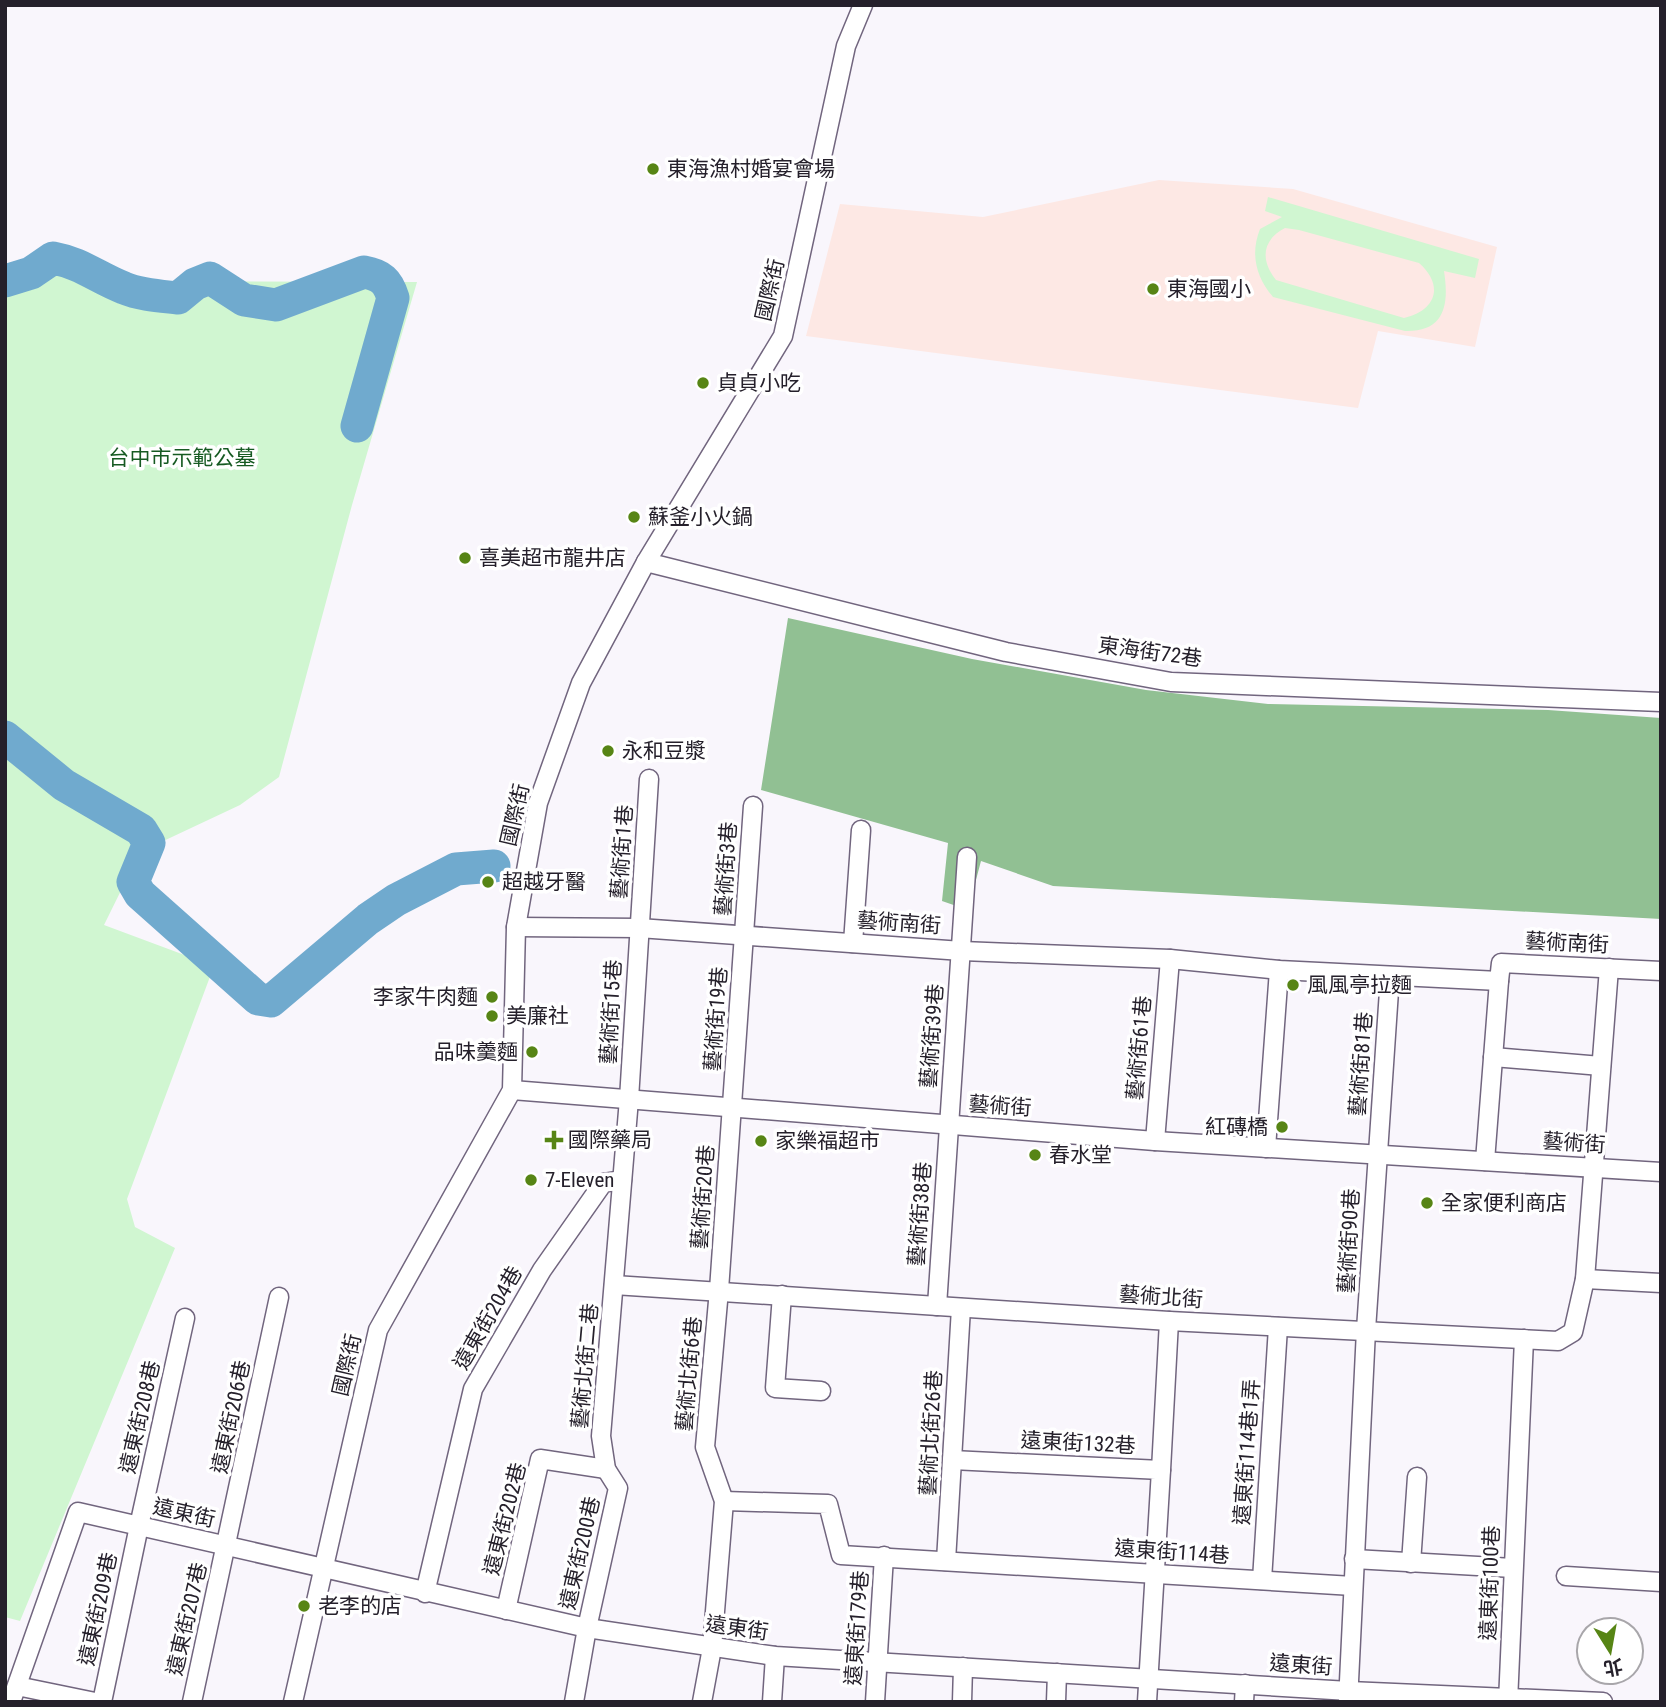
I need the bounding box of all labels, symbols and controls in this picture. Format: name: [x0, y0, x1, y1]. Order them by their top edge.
place label: 東海漁村婚宴會場: [667, 157, 835, 181]
marker: 東海漁村婚宴會場: [645, 161, 661, 177]
street label: 國際街: [751, 257, 789, 323]
place label: 東海國小: [1167, 277, 1251, 301]
marker: 東海國小: [1145, 281, 1161, 297]
place label: 貞貞小吃: [717, 371, 801, 395]
marker: 貞貞小吃: [695, 375, 711, 391]
park label: 台中市示範公墓: [109, 446, 256, 470]
place label: 蘇釜小火鍋: [648, 505, 753, 529]
marker: 蘇釜小火鍋: [626, 509, 642, 525]
place label: 喜美超市龍井店: [479, 546, 626, 570]
marker: 喜美超市龍井店: [457, 550, 473, 566]
street label: 東海街72巷: [1096, 633, 1204, 671]
place label: 永和豆漿: [622, 739, 706, 763]
marker: 永和豆漿: [600, 743, 616, 759]
street label: 國際街: [496, 782, 534, 848]
street label: 藝術街1巷: [607, 804, 637, 900]
street label: 藝術街3巷: [711, 821, 741, 917]
place label: 超越牙醫: [502, 870, 586, 894]
marker: 超越牙醫: [480, 874, 496, 890]
street label: 藝術南街: [856, 908, 942, 938]
street label: 藝術南街: [1524, 929, 1610, 957]
street label: 藝術街15巷: [596, 959, 626, 1065]
street label: 藝術街19巷: [700, 966, 732, 1072]
place label: 風風亭拉麵: [1307, 973, 1412, 997]
marker: 風風亭拉麵: [1285, 977, 1301, 993]
street label: 藝術街39巷: [916, 983, 948, 1089]
place label: 李家牛肉麵: [373, 985, 478, 1009]
marker: 李家牛肉麵: [484, 989, 500, 1005]
street label: 藝術街61巷: [1122, 995, 1156, 1101]
place label: 美廉社: [506, 1004, 569, 1028]
marker: 美廉社: [484, 1008, 500, 1024]
street label: 藝術街81巷: [1345, 1011, 1377, 1117]
place label: 品味羹麵: [434, 1040, 518, 1064]
marker: 品味羹麵: [524, 1044, 540, 1060]
street label: 藝術街: [968, 1092, 1032, 1120]
place label: 紅磚橋: [1205, 1115, 1268, 1139]
marker: 紅磚橋: [1274, 1119, 1290, 1135]
place label: 國際藥局: [568, 1128, 652, 1152]
place label: 家樂福超市: [775, 1129, 880, 1153]
street label: 藝術街: [1542, 1129, 1606, 1157]
marker: 國際藥局: [546, 1132, 562, 1148]
marker: 家樂福超市: [753, 1133, 769, 1149]
place label: 春水堂: [1049, 1143, 1112, 1167]
street label: 藝術街20巷: [687, 1144, 719, 1250]
marker: 春水堂: [1027, 1147, 1043, 1163]
street label: 藝術街38巷: [904, 1161, 936, 1267]
place label: 7-Eleven: [545, 1168, 614, 1192]
marker: 7-Eleven: [523, 1172, 539, 1188]
street label: 藝術街90巷: [1334, 1188, 1364, 1294]
place label: 全家便利商店: [1441, 1191, 1567, 1215]
marker: 全家便利商店: [1419, 1195, 1435, 1211]
street label: 遠東街204巷: [449, 1262, 527, 1374]
street label: 藝術北街: [1118, 1282, 1204, 1312]
street label: 藝術北街二巷: [568, 1302, 602, 1430]
street label: 藝術北街6巷: [672, 1315, 706, 1433]
street label: 國際街: [328, 1332, 366, 1398]
street label: 遠東街208巷: [115, 1358, 165, 1476]
street label: 遠東街206巷: [207, 1358, 255, 1476]
street label: 藝術北街26巷: [916, 1370, 946, 1496]
street label: 遠東街114巷1弄: [1230, 1378, 1264, 1526]
street label: 遠東街132巷: [1020, 1428, 1136, 1458]
street label: 遠東街202巷: [479, 1460, 531, 1578]
street label: 遠東街: [151, 1494, 217, 1532]
street label: 遠東街200巷: [555, 1494, 605, 1612]
street label: 遠東街100巷: [1476, 1525, 1504, 1641]
street label: 遠東街114巷: [1114, 1536, 1230, 1568]
street label: 遠東街209巷: [74, 1550, 122, 1668]
street label: 遠東街207巷: [162, 1560, 212, 1678]
street label: 遠東街179巷: [841, 1570, 873, 1686]
place label: 老李的店: [318, 1594, 402, 1618]
marker: 老李的店: [296, 1598, 312, 1614]
street label: 遠東街: [704, 1612, 770, 1644]
north arrow: [1575, 1616, 1645, 1686]
street label: 遠東街: [1269, 1651, 1333, 1679]
text: 北: [1602, 1654, 1625, 1680]

